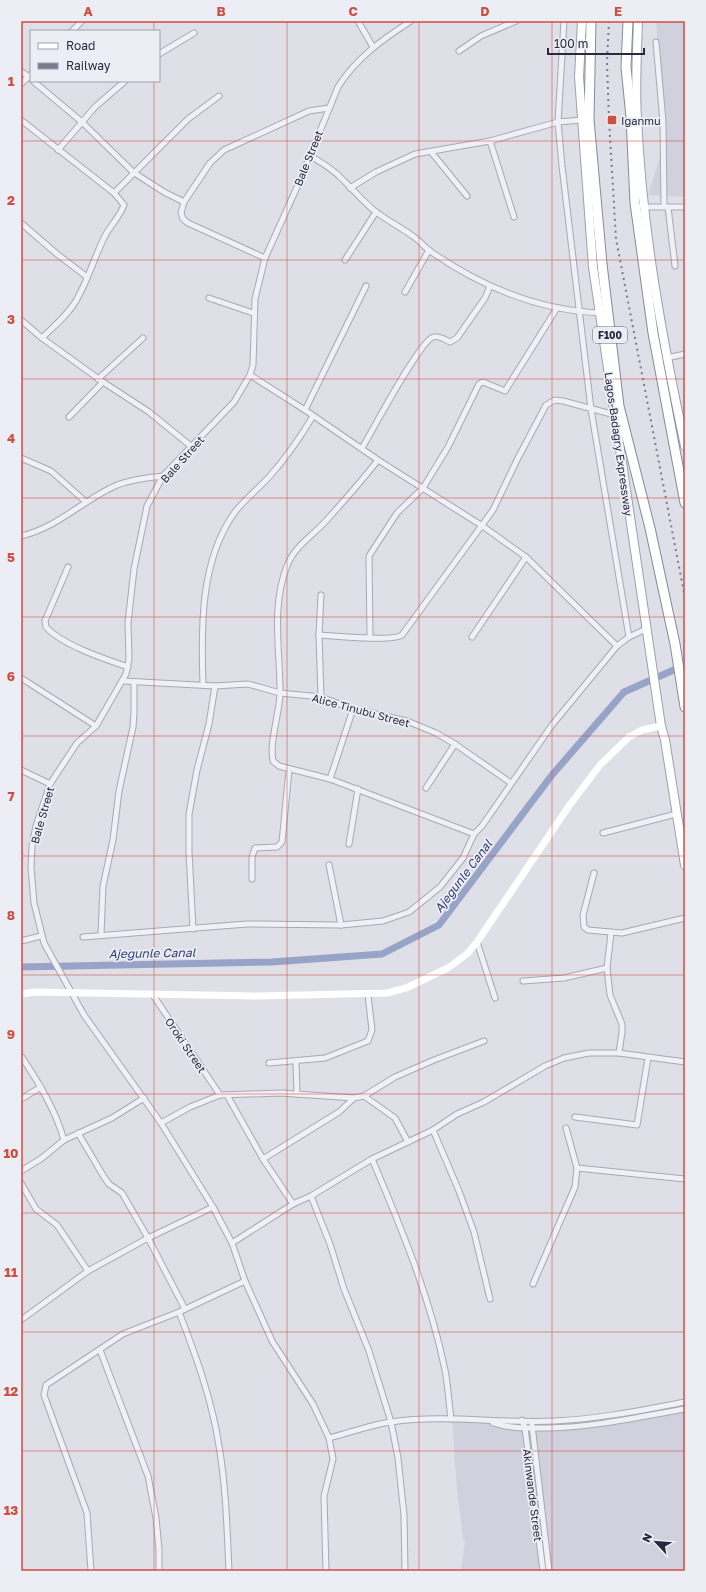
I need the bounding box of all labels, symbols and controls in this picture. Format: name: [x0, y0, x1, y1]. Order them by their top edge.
text: A: [83, 3, 93, 19]
text: B: [216, 3, 226, 19]
text: C: [348, 3, 358, 19]
text: D: [480, 3, 490, 19]
text: E: [614, 3, 622, 19]
legend: [30, 30, 160, 82]
scale bar: [548, 30, 644, 56]
text: 100 m: [554, 36, 588, 51]
text: Road: [66, 38, 95, 53]
text: Railway: [66, 58, 111, 73]
text: 1: [8, 73, 15, 89]
marker: Iganmu: [606, 114, 618, 126]
place label: Iganmu: [621, 114, 661, 127]
street label: Bale Street: [291, 128, 325, 188]
text: 2: [7, 192, 15, 208]
text: 3: [7, 311, 15, 327]
road number: F100: [593, 327, 627, 343]
street label: Lagos-Badagry Expressway: [602, 371, 636, 517]
text: 4: [7, 430, 15, 446]
street label: Bale Street: [158, 433, 206, 485]
text: 5: [7, 549, 15, 565]
text: 6: [7, 668, 15, 684]
street label: Alice Tinubu Street: [311, 691, 411, 729]
street label: Bale Street: [28, 785, 56, 845]
text: 7: [7, 788, 15, 804]
water label: Ajegunle Canal: [431, 836, 496, 915]
text: 8: [7, 907, 15, 923]
water label: Ajegunle Canal: [108, 945, 197, 961]
street label: Oroki Street: [163, 1015, 209, 1075]
text: 9: [7, 1026, 15, 1042]
text: 10: [3, 1145, 19, 1161]
text: 11: [4, 1264, 18, 1280]
text: 12: [4, 1383, 18, 1399]
street label: Akinwande Street: [521, 1448, 545, 1542]
text: 13: [4, 1502, 18, 1518]
north arrow: [636, 1522, 676, 1562]
text: N: [639, 1531, 654, 1544]

